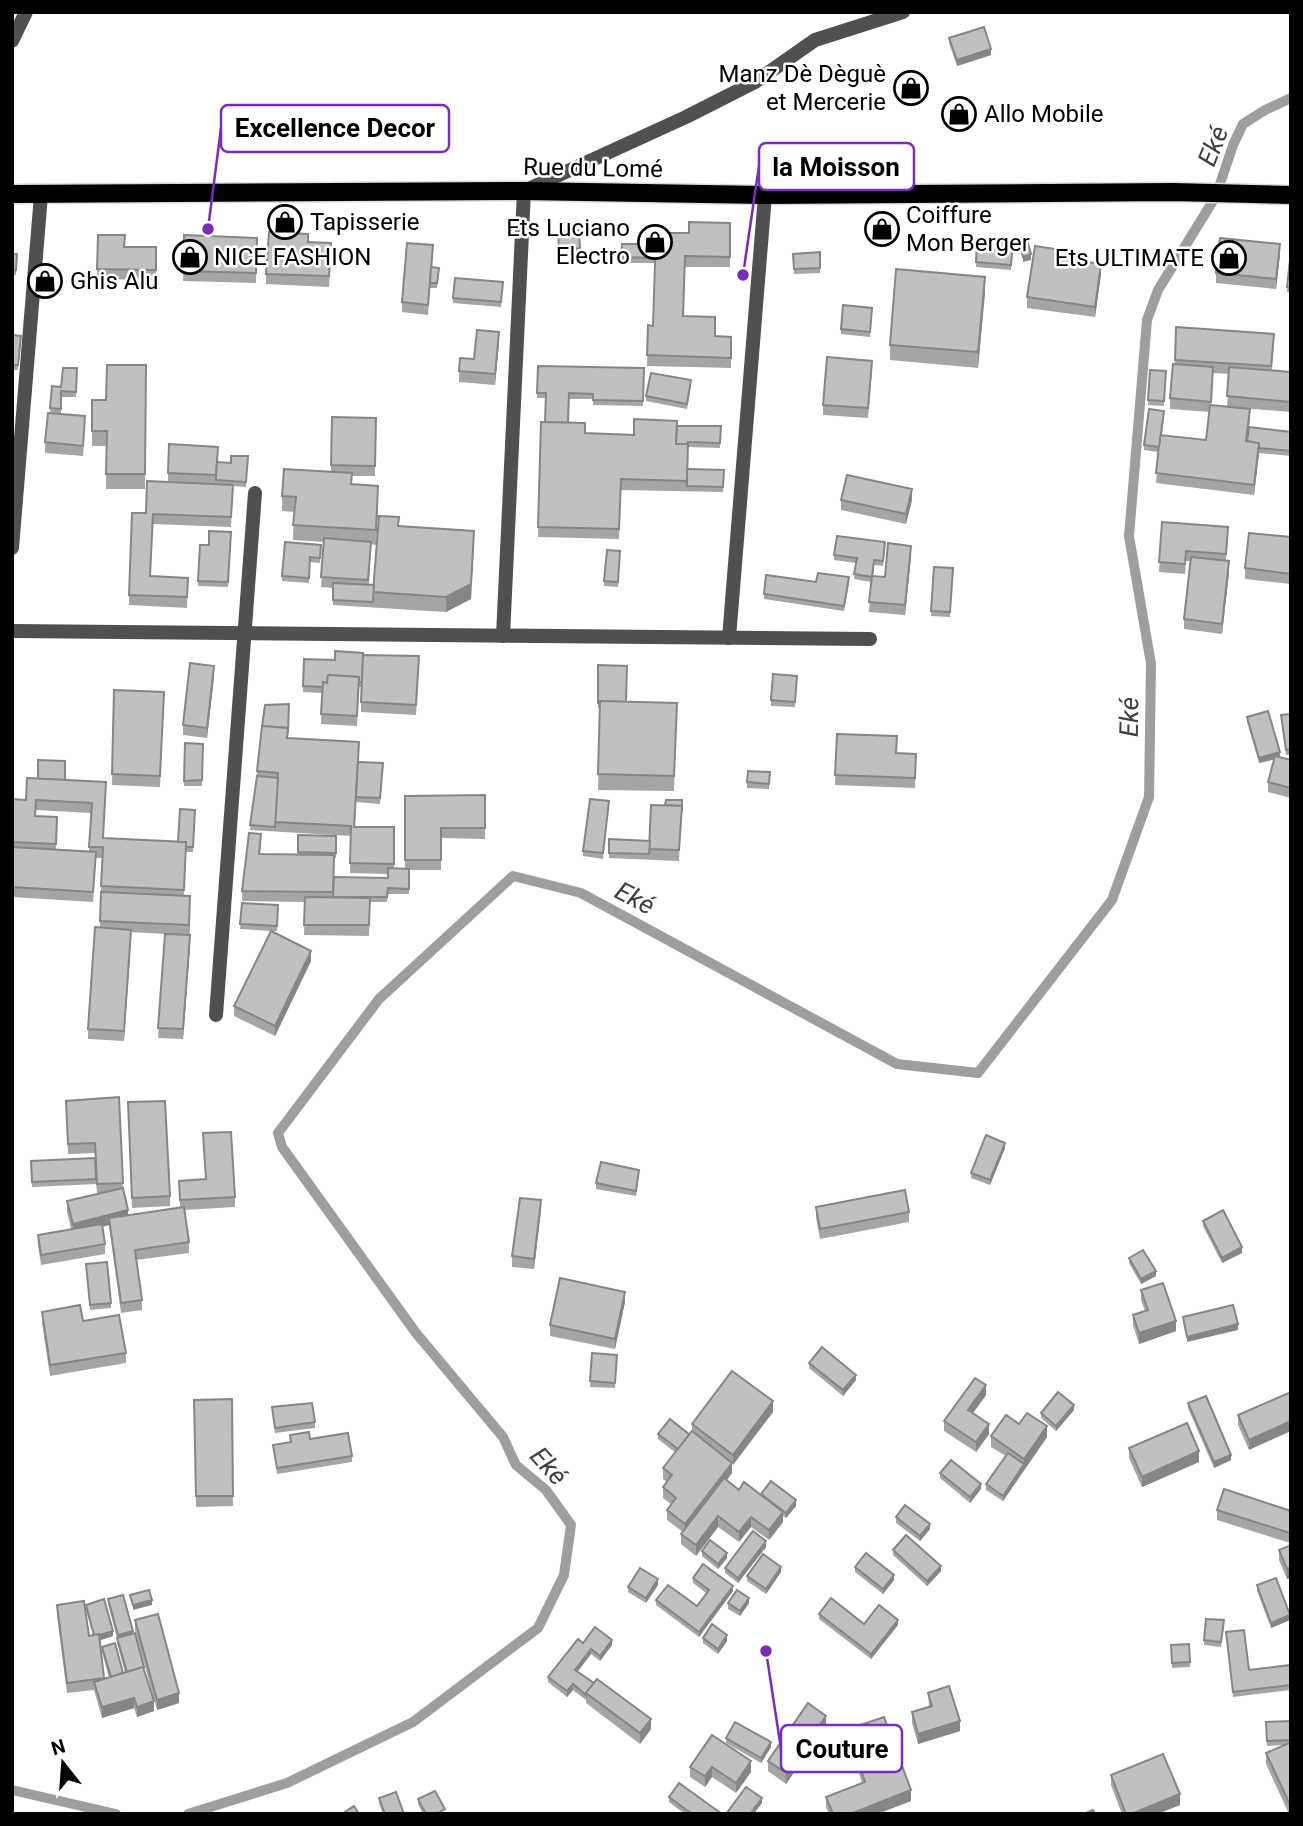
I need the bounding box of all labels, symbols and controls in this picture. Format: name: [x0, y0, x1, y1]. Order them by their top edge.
place label: Manz Dè Dèguè et Mercerie: [719, 60, 886, 116]
shop icon: Manz Dè Dèguè et Mercerie: [892, 69, 930, 107]
shop icon: Allo Mobile: [940, 95, 978, 133]
place label: Allo Mobile: [984, 100, 1103, 128]
callout: Excellence Decor: [221, 105, 449, 152]
text: Excellence Decor: [235, 113, 436, 143]
water label: Eké: [1192, 122, 1234, 170]
callout: la Moisson: [759, 143, 914, 190]
text: la Moisson: [772, 152, 900, 182]
street label: Rue du Lomé: [523, 153, 663, 183]
place label: Coiffure Mon Berger: [906, 201, 1030, 257]
shop icon: Tapisserie: [266, 203, 304, 241]
place label: Tapisserie: [310, 208, 420, 236]
shop icon: Coiffure Mon Berger: [863, 210, 901, 248]
place label: Ets Luciano Electro: [506, 214, 630, 270]
shop icon: Ets Luciano Electro: [636, 223, 674, 261]
shop icon: NICE FASHION: [171, 238, 209, 276]
shop icon: Ets ULTIMATE: [1210, 239, 1248, 277]
place label: NICE FASHION: [214, 243, 371, 271]
place label: Ets ULTIMATE: [1055, 244, 1204, 272]
shop icon: Ghis Alu: [26, 262, 64, 300]
place label: Ghis Alu: [70, 267, 158, 295]
water label: Eké: [1114, 697, 1144, 737]
water label: Eké: [610, 875, 660, 921]
water label: Eké: [524, 1441, 574, 1491]
callout: Couture: [781, 1725, 902, 1772]
north arrow: [28, 1728, 98, 1798]
text: N: [48, 1734, 68, 1760]
text: Couture: [796, 1734, 888, 1764]

